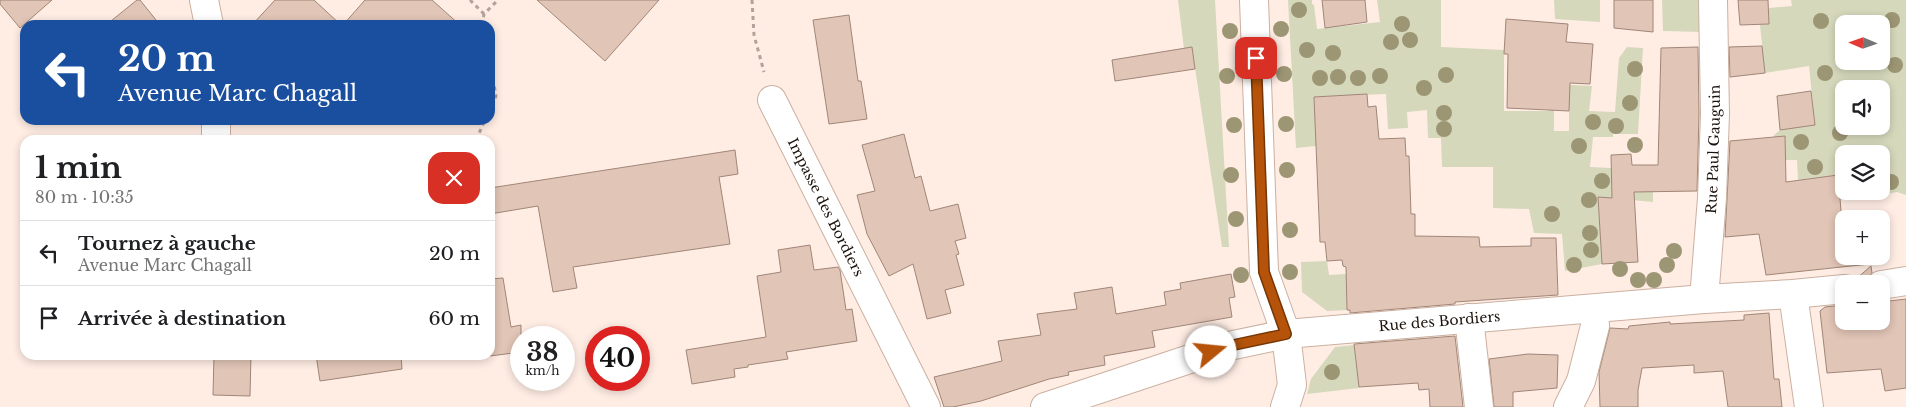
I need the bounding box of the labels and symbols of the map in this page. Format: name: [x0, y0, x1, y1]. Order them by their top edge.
north arrow: [1835, 15, 1890, 70]
pin: [1235, 37, 1277, 79]
street label: Rue Paul Gauguin: [1702, 84, 1724, 215]
street label: Impasse des Bordiers: [784, 135, 868, 279]
street label: Rue des Bordiers: [1378, 307, 1501, 335]
position arrow: [1184, 325, 1236, 377]
speed limit sign: 40: [585, 326, 650, 391]

